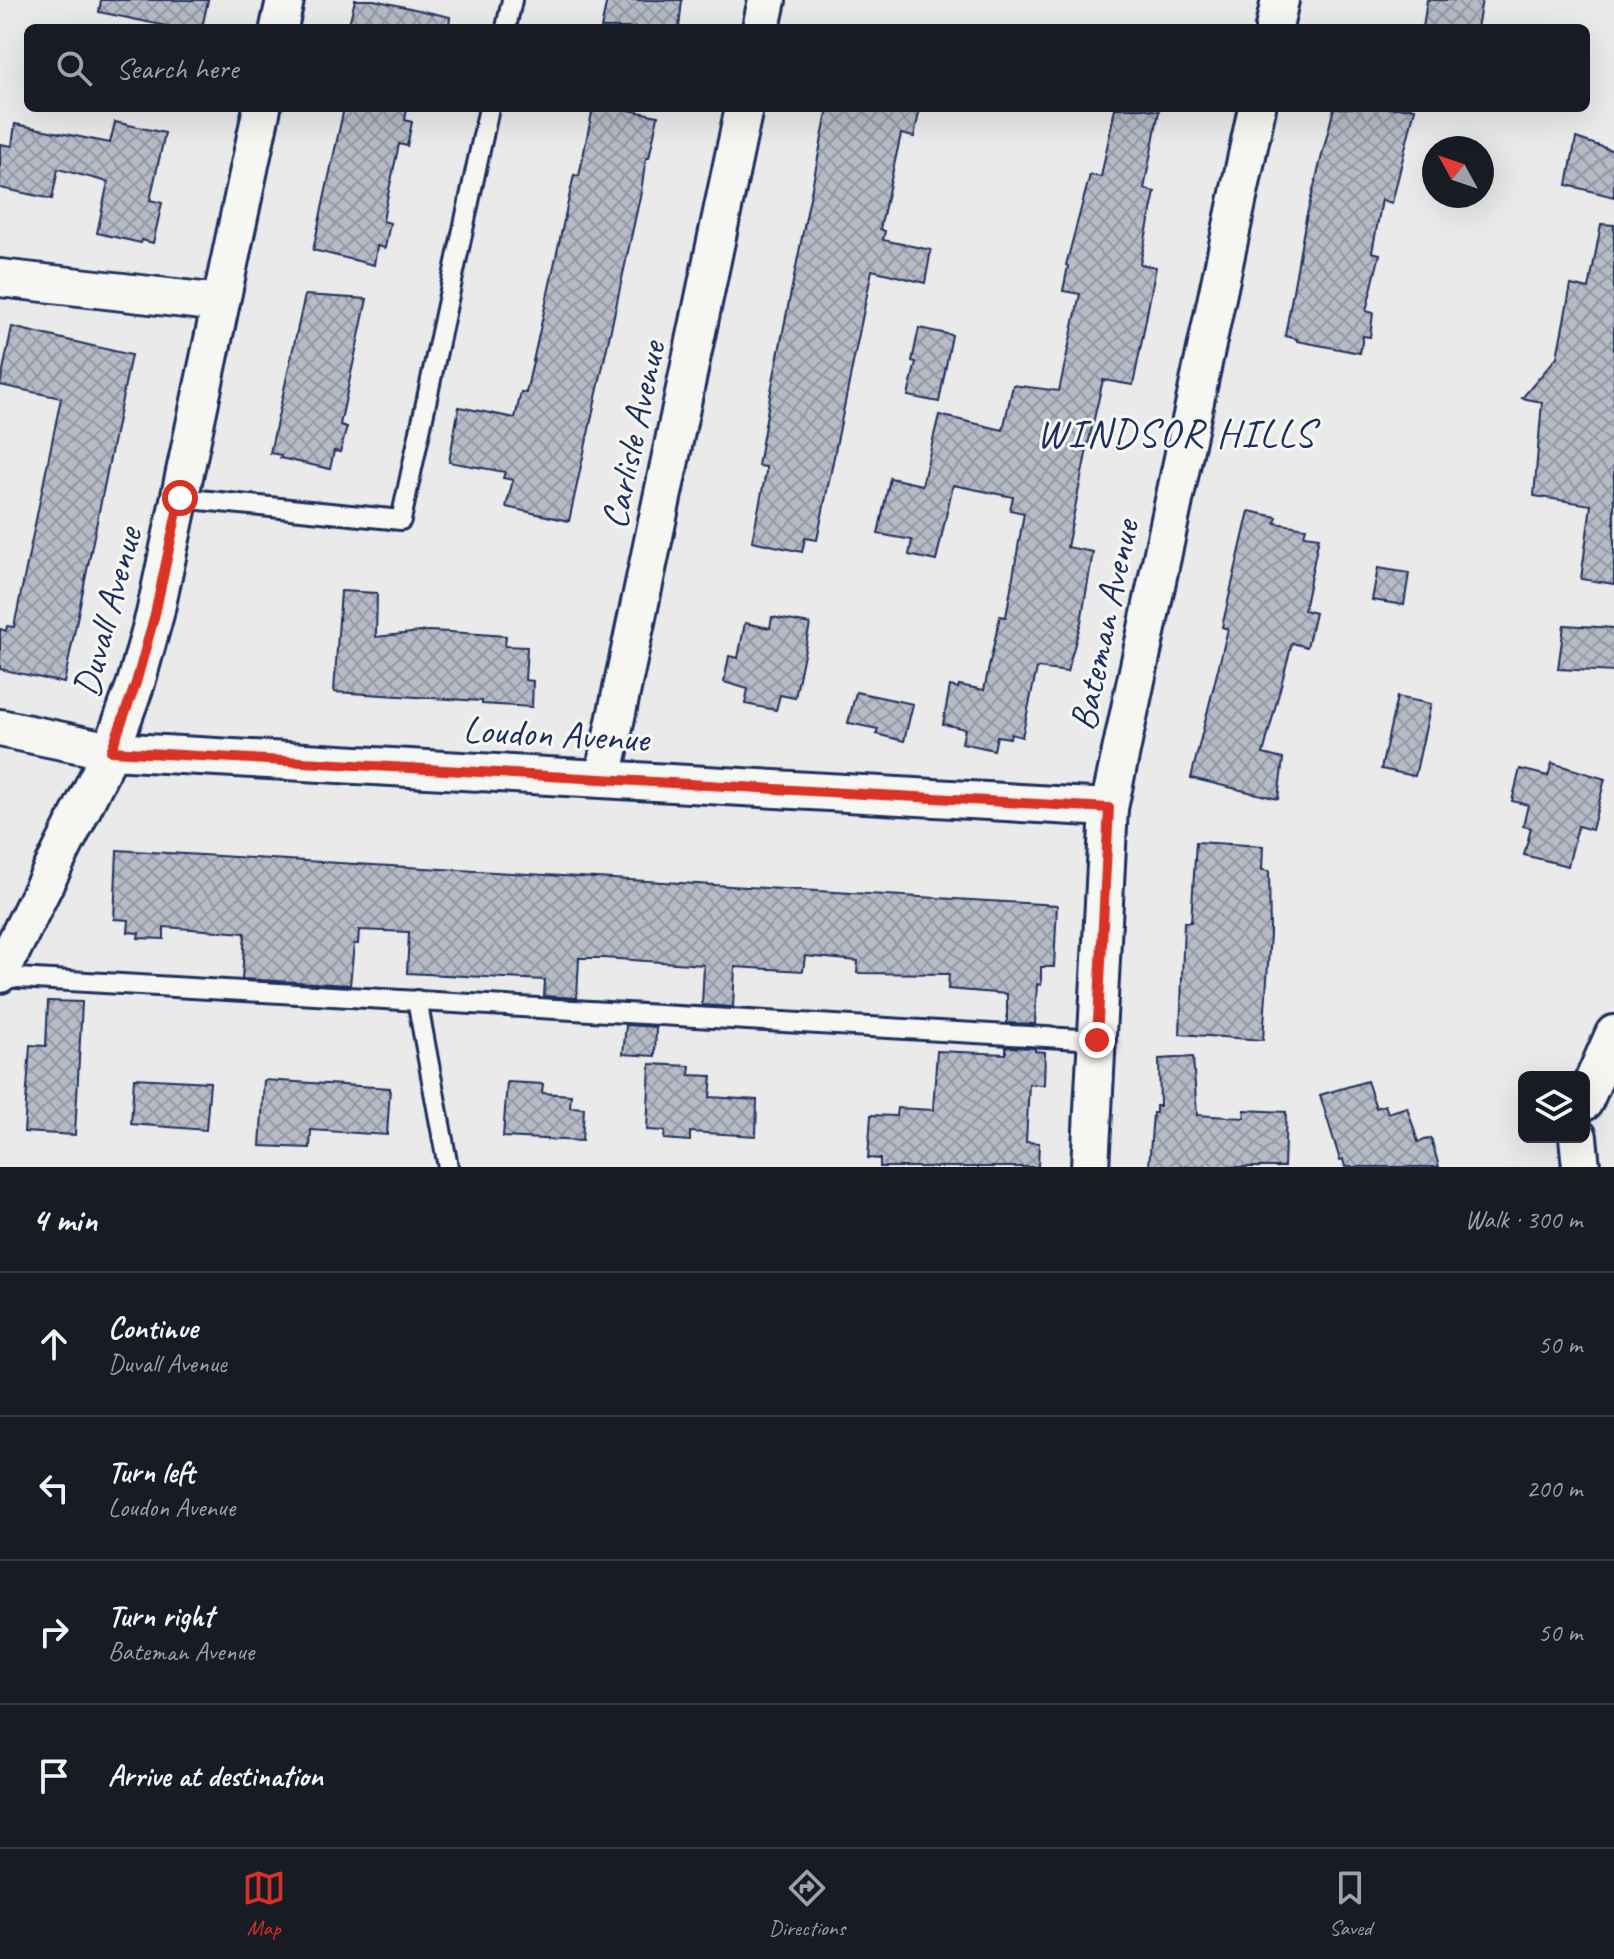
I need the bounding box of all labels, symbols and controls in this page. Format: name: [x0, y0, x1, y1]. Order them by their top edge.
search box: [24, 24, 1590, 112]
icon: search: [52, 46, 96, 90]
text: Search here: [116, 49, 238, 87]
north arrow: [1422, 136, 1494, 208]
street label: Carlisle Avenue: [590, 335, 676, 533]
district label: WINDSOR HILLS: [1037, 408, 1321, 458]
route start: [162, 480, 198, 516]
street label: Bateman Avenue: [1059, 513, 1150, 734]
street label: Duvall Avenue: [62, 520, 153, 702]
street label: Loudon Avenue: [462, 706, 653, 762]
route end: [1079, 1022, 1115, 1058]
map controls: [1518, 1071, 1590, 1143]
button: layers: [1518, 1071, 1590, 1143]
text: 4 min: [32, 1198, 97, 1241]
text: Walk · 300 m: [1465, 1203, 1582, 1236]
text: Continue: [108, 1309, 198, 1347]
icon: ahead: [32, 1322, 76, 1366]
text: 50 m: [1538, 1328, 1582, 1361]
text: Duvall Avenue: [108, 1347, 227, 1380]
text: Turn left: [108, 1453, 195, 1491]
icon: left: [32, 1466, 76, 1510]
text: 200 m: [1526, 1472, 1582, 1505]
text: Loudon Avenue: [108, 1491, 235, 1524]
text: Turn right: [108, 1597, 213, 1635]
icon: right: [32, 1610, 76, 1654]
text: 50 m: [1538, 1616, 1582, 1649]
text: Bateman Avenue: [108, 1635, 254, 1668]
icon: arrive: [32, 1754, 76, 1798]
text: Arrive at destination: [108, 1757, 323, 1795]
tab: Map: [242, 1866, 286, 1942]
tab: Directions: [769, 1866, 845, 1942]
tab: Saved: [1328, 1866, 1372, 1942]

